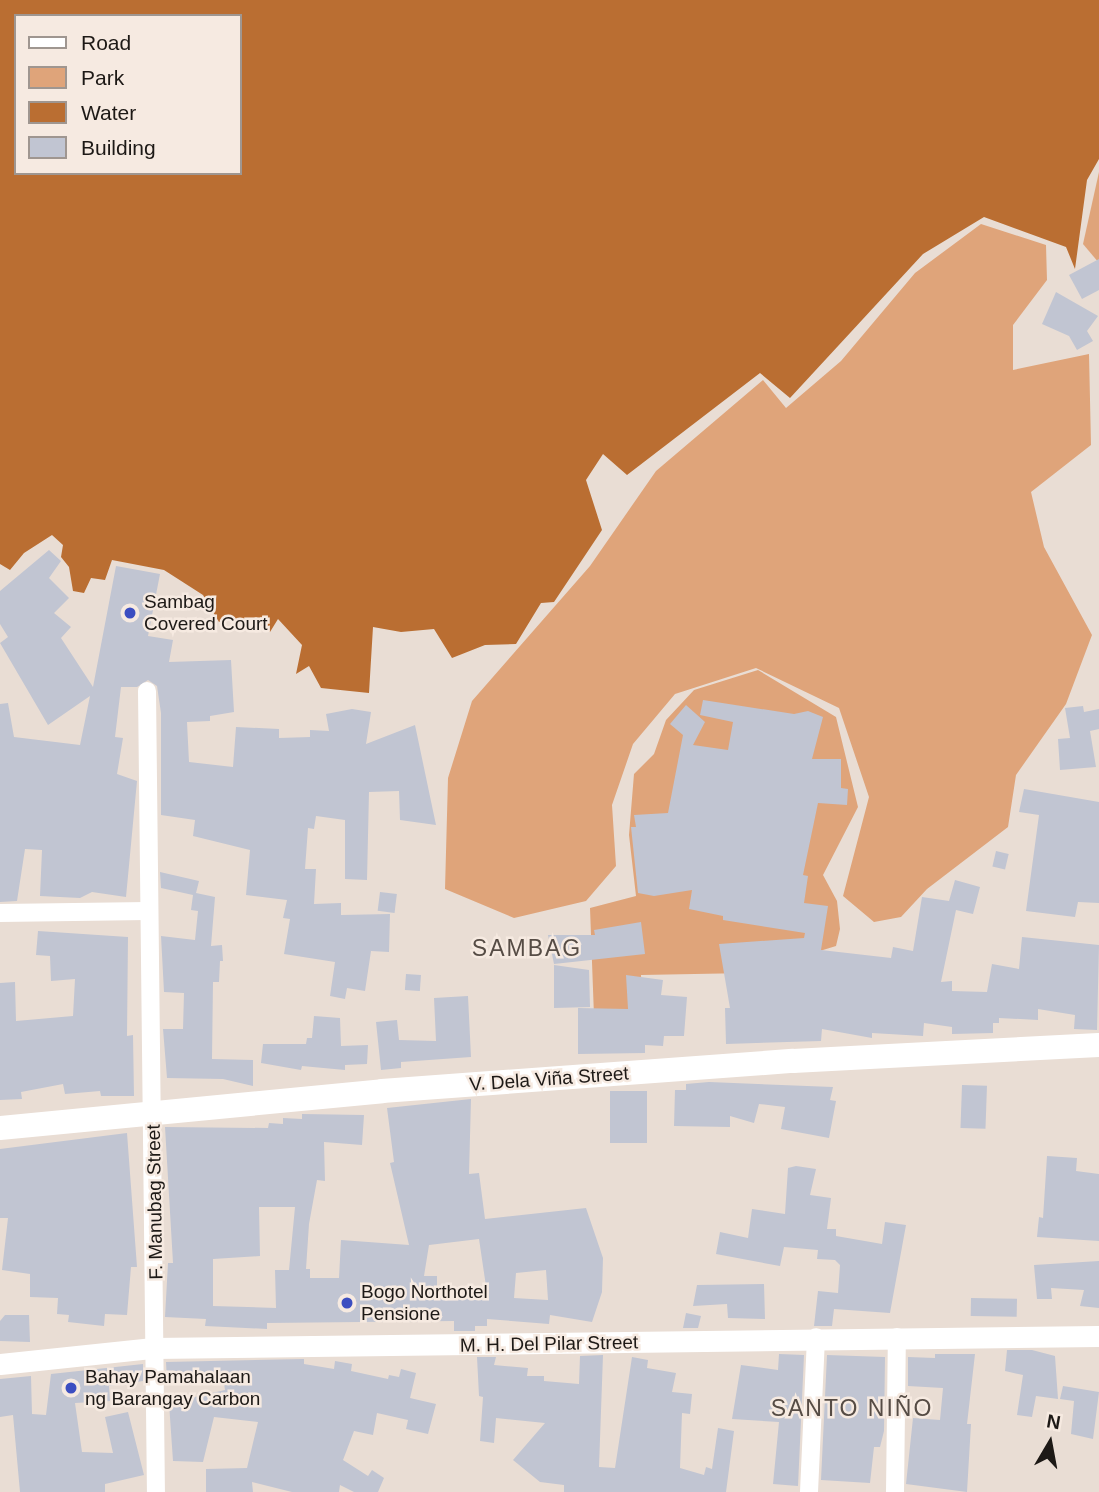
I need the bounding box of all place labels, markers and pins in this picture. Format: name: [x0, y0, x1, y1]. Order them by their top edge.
place label: Sambag Covered Court: [144, 591, 268, 635]
marker: Sambag Covered Court: [122, 605, 138, 621]
place label: Bogo Northotel Pensione: [361, 1281, 488, 1325]
marker: Bogo Northotel Pensione: [339, 1295, 355, 1311]
place label: Bahay Pamahalaan ng Barangay Carbon: [85, 1366, 260, 1410]
marker: Bahay Pamahalaan ng Barangay Carbon: [63, 1380, 79, 1396]

